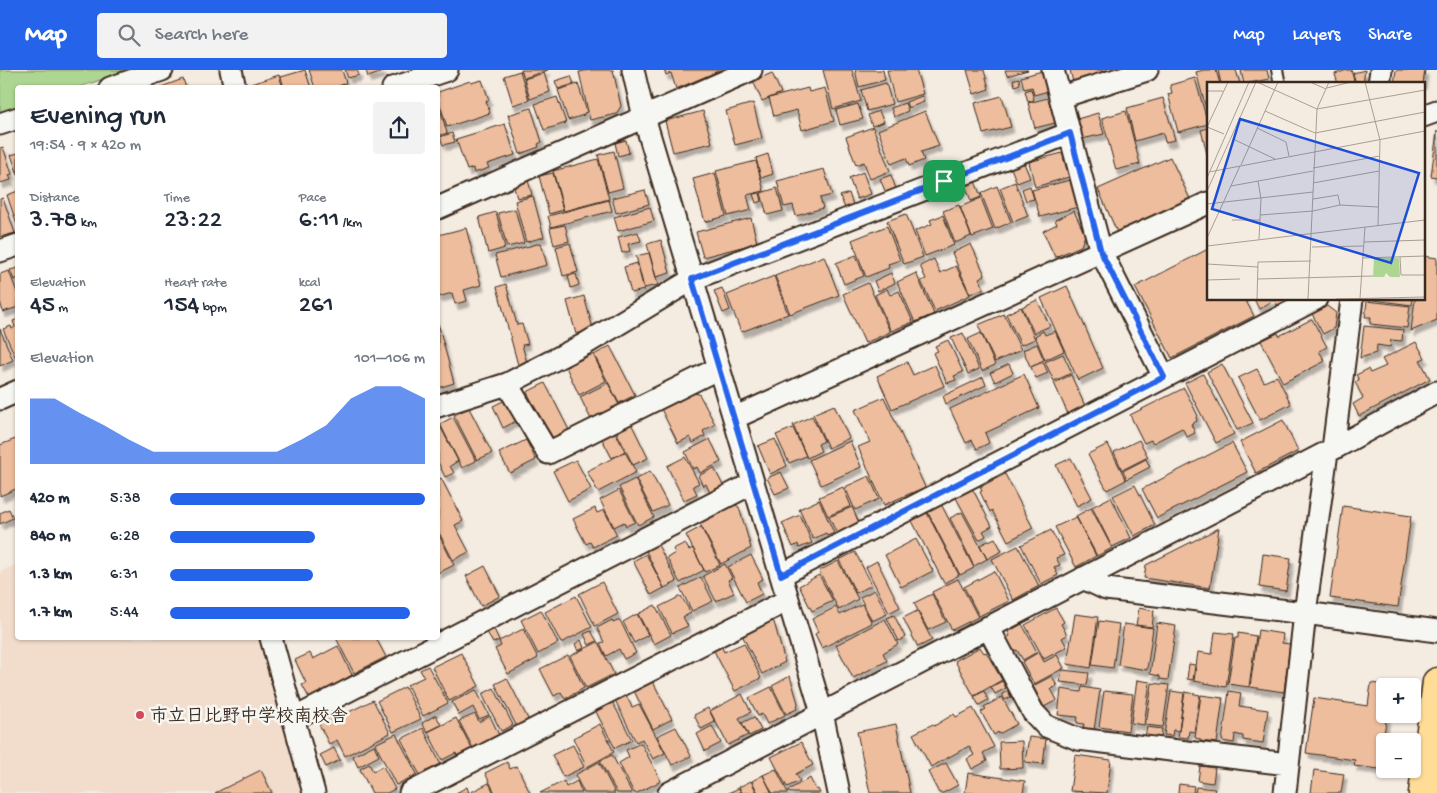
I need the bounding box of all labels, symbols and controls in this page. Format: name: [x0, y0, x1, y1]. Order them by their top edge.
search box: [97, 13, 447, 58]
text: Map: [25, 21, 67, 50]
icon: search: [115, 21, 143, 49]
text: Search here: [155, 24, 248, 47]
text: Map: [1233, 25, 1265, 46]
text: Layers: [1293, 25, 1340, 46]
text: Share: [1368, 25, 1412, 46]
inset map: [1207, 82, 1424, 300]
text: Evening run: [30, 101, 166, 134]
button: share: [373, 102, 425, 154]
text: 19:54 · 9 × 420 m: [30, 137, 141, 156]
pin: [923, 160, 965, 202]
icon: arrive: [930, 167, 958, 195]
text: Distance: [30, 190, 79, 207]
text: Time: [164, 190, 190, 207]
text: Pace: [299, 190, 326, 207]
text: 3.78: [30, 207, 78, 236]
text: 23:22: [164, 207, 222, 236]
text: 6:11: [299, 207, 339, 236]
text: km: [78, 215, 97, 232]
text: /km: [339, 215, 362, 232]
text: Elevation: [30, 275, 86, 292]
text: Heart rate: [164, 275, 227, 292]
text: kcal: [299, 275, 321, 292]
text: 45: [30, 292, 55, 321]
text: 154: [164, 292, 199, 321]
text: 261: [299, 292, 334, 321]
text: m: [55, 300, 68, 317]
text: bpm: [199, 300, 227, 317]
text: Elevation: [30, 350, 94, 369]
text: 101–106 m: [354, 350, 425, 369]
text: 420 m: [30, 490, 70, 509]
text: 5:38: [110, 490, 141, 509]
text: 840 m: [30, 528, 71, 547]
text: 6:28: [110, 528, 140, 547]
text: 1.3 km: [30, 566, 72, 585]
text: 6:31: [110, 566, 138, 585]
text: 1.7 km: [30, 604, 72, 623]
text: 5:44: [110, 604, 139, 623]
map controls: [1376, 678, 1421, 778]
button: +: [1376, 678, 1421, 723]
place label: 市立日比野中学校南校舎: [150, 706, 348, 728]
marker: 市立日比野中学校南校舎: [134, 709, 146, 721]
button: −: [1376, 733, 1421, 778]

